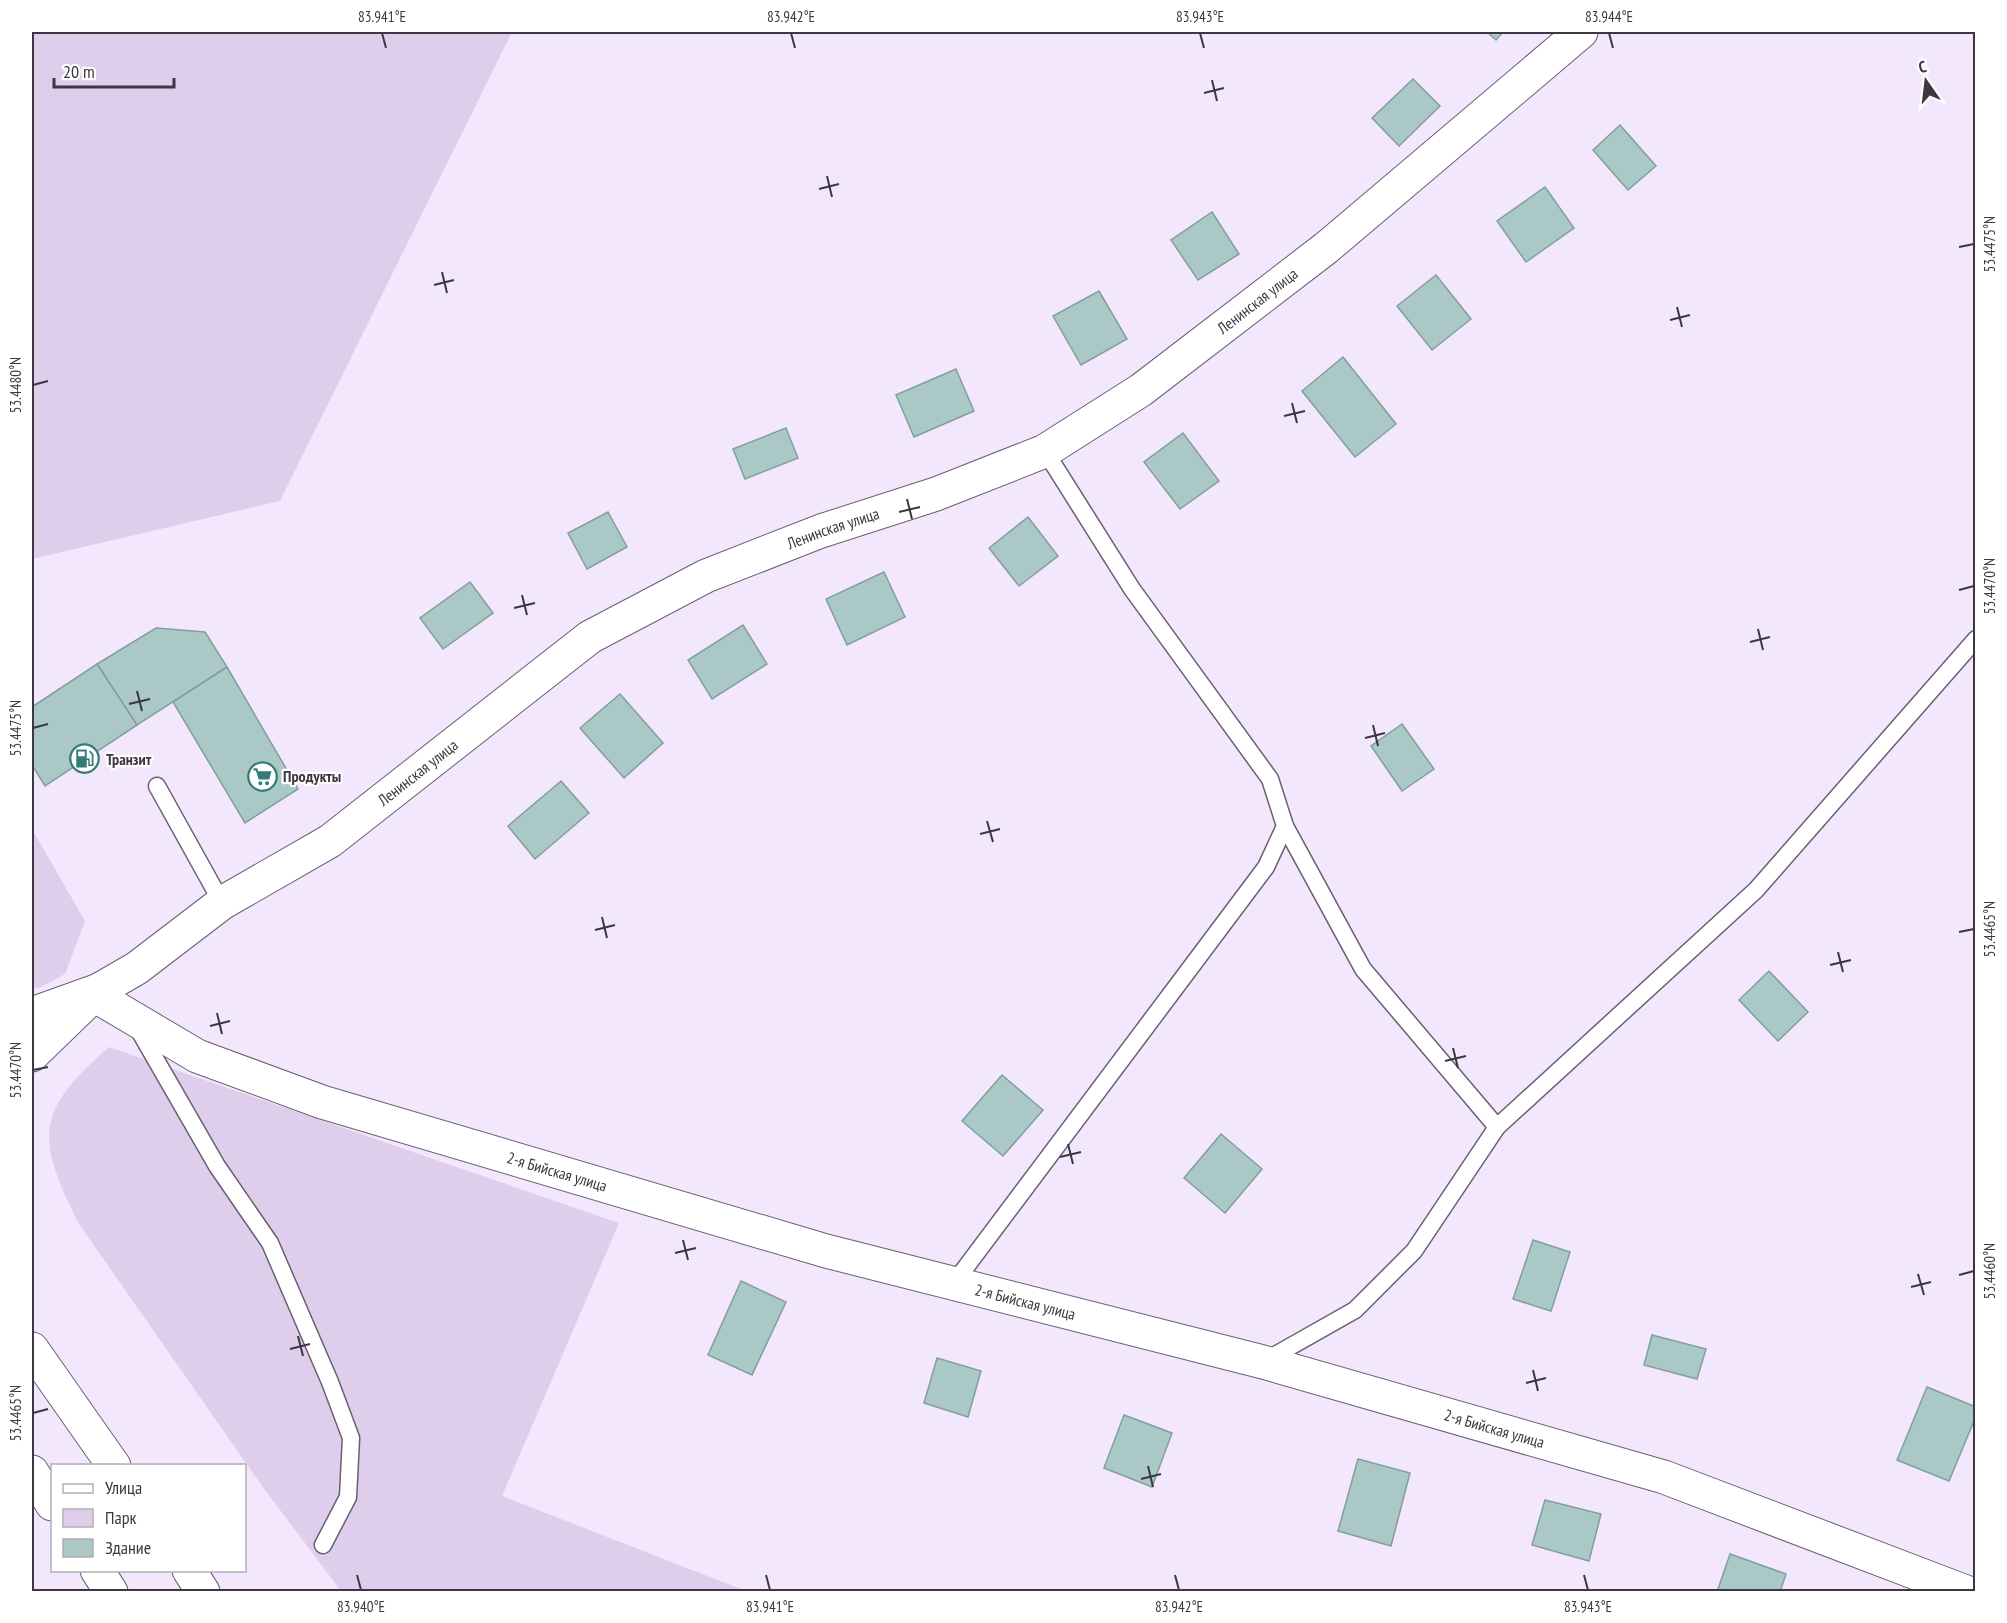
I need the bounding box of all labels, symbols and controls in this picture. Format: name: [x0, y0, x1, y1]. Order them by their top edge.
text: 83.941°E: [358, 7, 406, 26]
text: 83.942°E: [767, 7, 815, 26]
text: 83.943°E: [1176, 7, 1224, 26]
text: 83.944°E: [1585, 7, 1633, 26]
scale bar: [54, 51, 174, 89]
north arrow: [1896, 51, 1956, 111]
text: С: [1916, 56, 1929, 77]
text: 20 m: [63, 60, 95, 83]
text: 53.4475°N: [1980, 216, 1999, 272]
street label: Ленинская улица: [1212, 263, 1302, 339]
text: 53.4480°N: [6, 357, 25, 413]
street label: Ленинская улица: [783, 503, 882, 554]
text: 53.4470°N: [1980, 558, 1999, 614]
text: 53.4475°N: [6, 700, 25, 756]
street label: Ленинская улица: [373, 735, 462, 810]
fuel station icon: Транзит: [69, 743, 101, 775]
place label: Транзит: [106, 749, 152, 769]
supermarket icon: Продукты: [246, 760, 278, 792]
place label: Продукты: [283, 766, 341, 786]
text: 53.4465°N: [1980, 901, 1999, 957]
text: 53.4470°N: [6, 1042, 25, 1098]
street label: 2-я Бийская улица: [505, 1147, 609, 1196]
text: 53.4460°N: [1980, 1243, 1999, 1299]
street label: 2-я Бийская улица: [973, 1279, 1078, 1324]
text: 53.4465°N: [6, 1385, 25, 1441]
street label: 2-я Бийская улица: [1442, 1404, 1547, 1452]
legend: [51, 1464, 246, 1572]
text: Улица: [105, 1476, 142, 1499]
text: Парк: [105, 1506, 136, 1529]
text: Здание: [105, 1536, 151, 1559]
text: 83.940°E: [337, 1597, 385, 1616]
text: 83.941°E: [746, 1597, 794, 1616]
text: 83.942°E: [1155, 1597, 1203, 1616]
text: 83.943°E: [1564, 1597, 1612, 1616]

